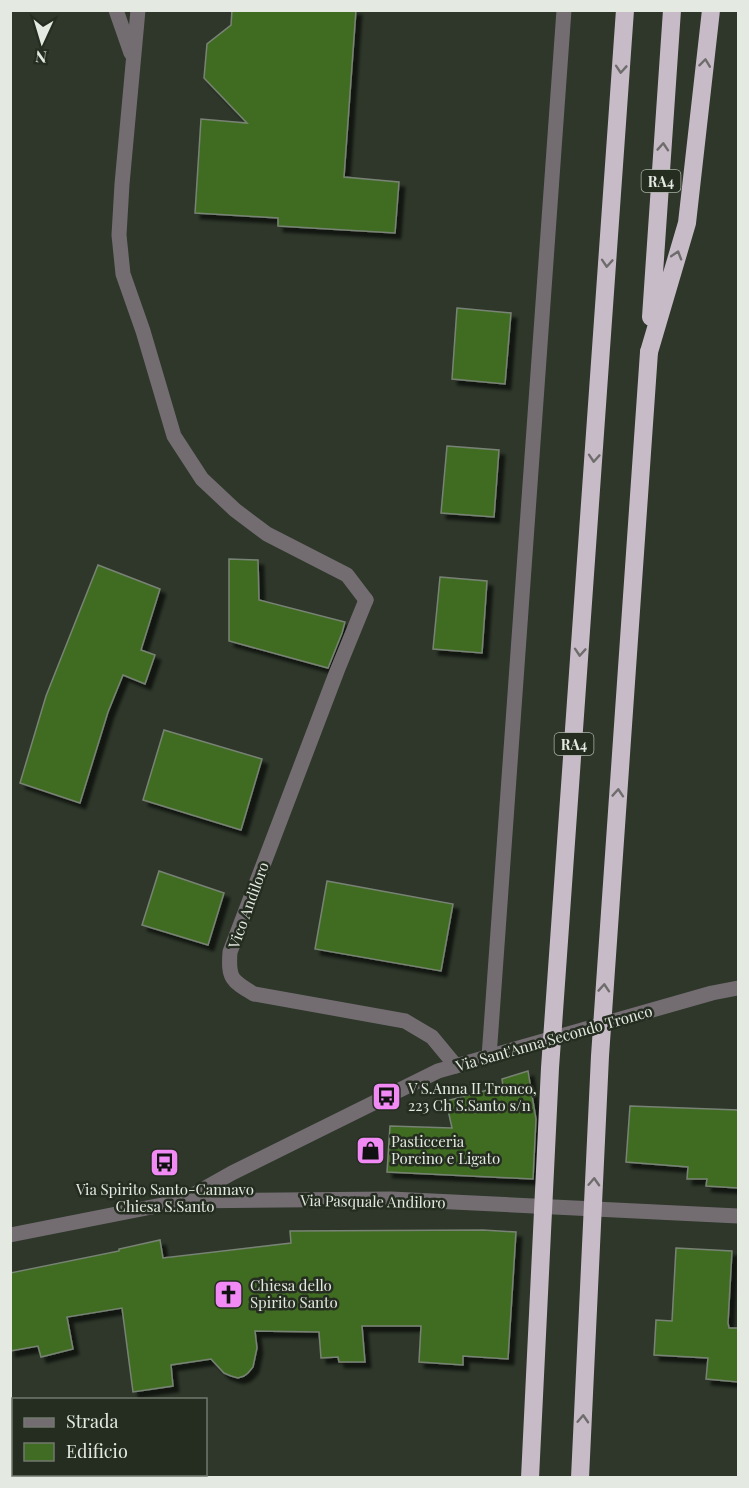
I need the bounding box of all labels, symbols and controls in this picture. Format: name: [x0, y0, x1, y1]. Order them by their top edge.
north arrow: [12, 12, 72, 72]
text: N: [34, 47, 47, 68]
one-way arrow: [698, 58, 711, 67]
one-way arrow: [615, 64, 628, 73]
one-way arrow: [656, 142, 669, 151]
road number: RA4: [642, 170, 680, 192]
one-way arrow: [670, 250, 682, 261]
one-way arrow: [601, 259, 614, 268]
one-way arrow: [588, 453, 601, 462]
one-way arrow: [574, 648, 587, 657]
road number: RA4: [554, 733, 594, 755]
one-way arrow: [611, 789, 624, 798]
street label: Vico Andiloro: [223, 859, 273, 952]
one-way arrow: [598, 983, 611, 992]
street label: Via Sant'Anna Secondo Tronco: [452, 1000, 655, 1076]
place label: V S.Anna II Tronco, 223 Ch S.Santo s/n: [407, 1078, 537, 1115]
bus stop icon: V S.Anna II Tronco, 223 Ch S.Santo s/n: [371, 1081, 403, 1113]
place label: Pasticceria Porcino e Ligato: [391, 1131, 500, 1168]
shop icon: Pasticceria Porcino e Ligato: [354, 1134, 386, 1166]
bus stop icon: Via Spirito Santo-Cannavo Chiesa S.Santo: [149, 1146, 181, 1178]
one-way arrow: [587, 1178, 600, 1187]
place label: Via Spirito Santo-Cannavo Chiesa S.Santo: [75, 1179, 254, 1216]
street label: Via Pasquale Andiloro: [299, 1190, 446, 1212]
place label: Chiesa dello Spirito Santo: [250, 1275, 338, 1312]
church icon: Chiesa dello Spirito Santo: [213, 1278, 245, 1310]
legend: [12, 1398, 207, 1476]
text: Strada: [66, 1409, 119, 1433]
one-way arrow: [576, 1415, 589, 1424]
text: Edificio: [66, 1439, 128, 1463]

